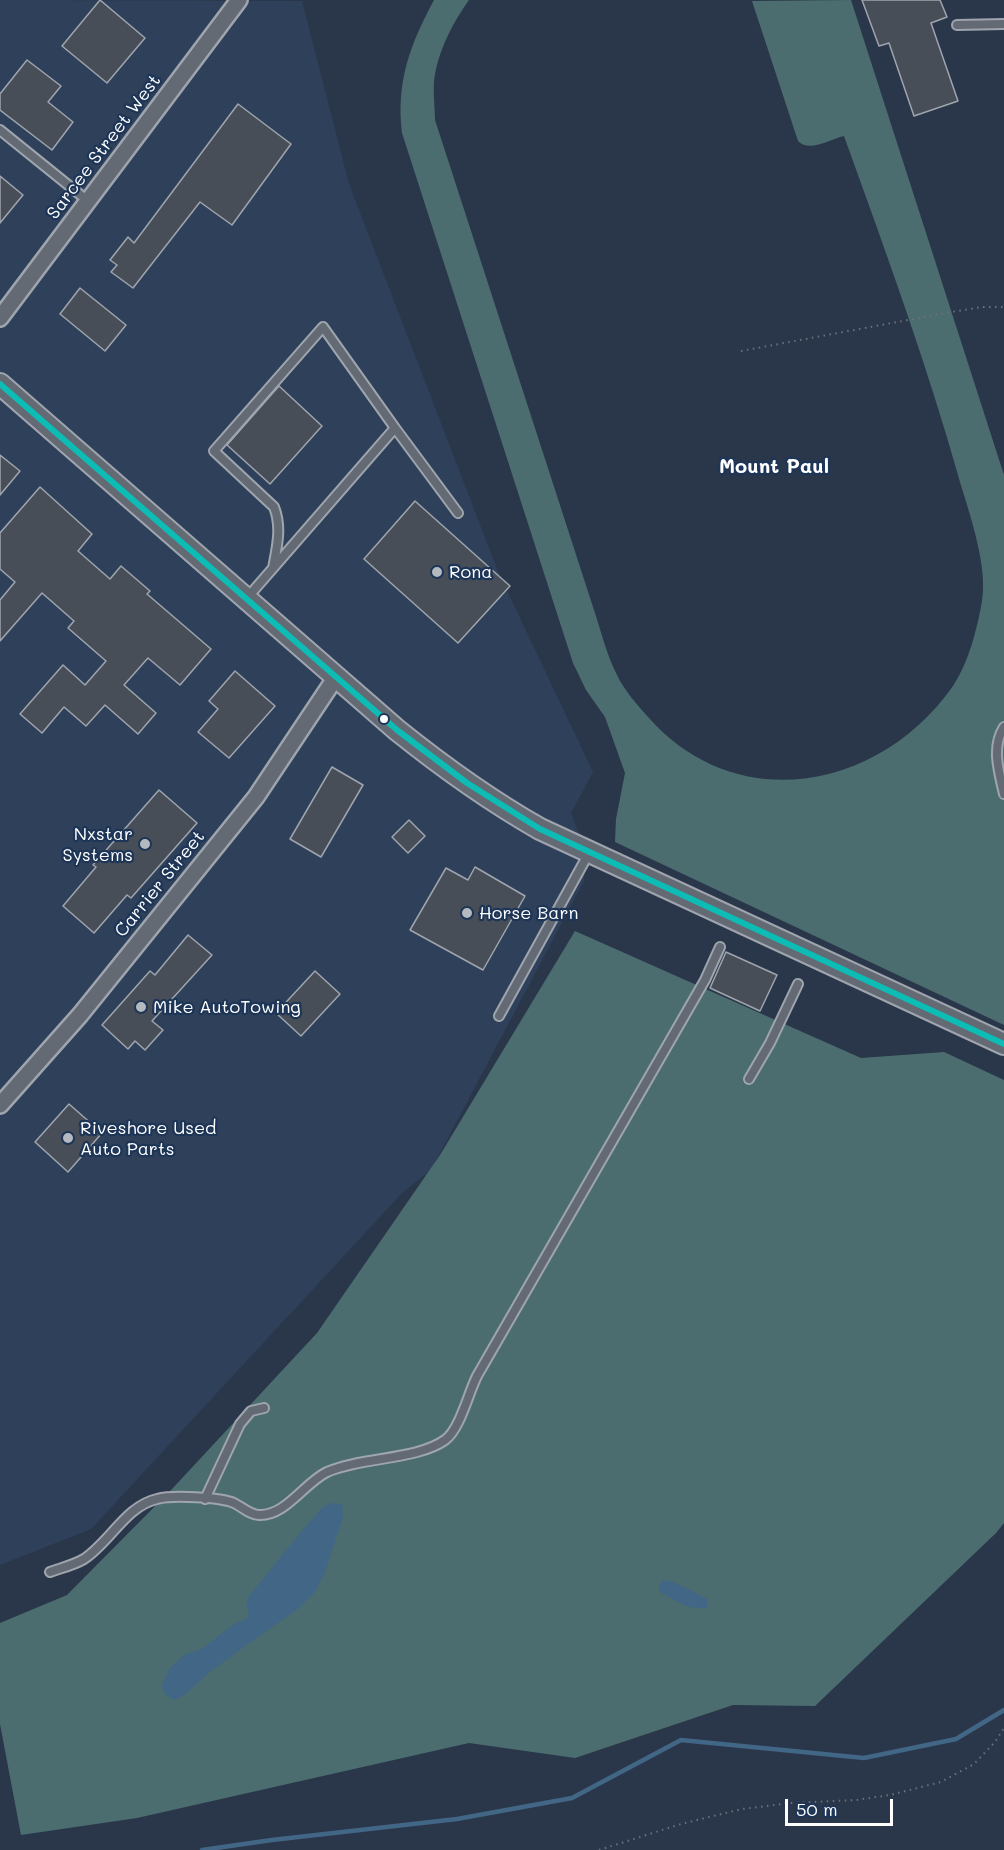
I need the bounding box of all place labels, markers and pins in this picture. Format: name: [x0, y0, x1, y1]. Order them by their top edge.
place label: Rona: [449, 561, 492, 583]
marker: Rona: [430, 565, 444, 579]
unlabelled marker: [378, 713, 390, 725]
place label: Nxstar Systems: [63, 823, 133, 866]
marker: Nxstar Systems: [138, 837, 152, 851]
place label: Horse Barn: [479, 902, 579, 924]
marker: Horse Barn: [460, 906, 474, 920]
place label: Mike AutoTowing: [153, 996, 301, 1018]
marker: Mike AutoTowing: [134, 1000, 148, 1014]
place label: Riveshore Used Auto Parts: [80, 1117, 217, 1160]
marker: Riveshore Used Auto Parts: [61, 1131, 75, 1145]

